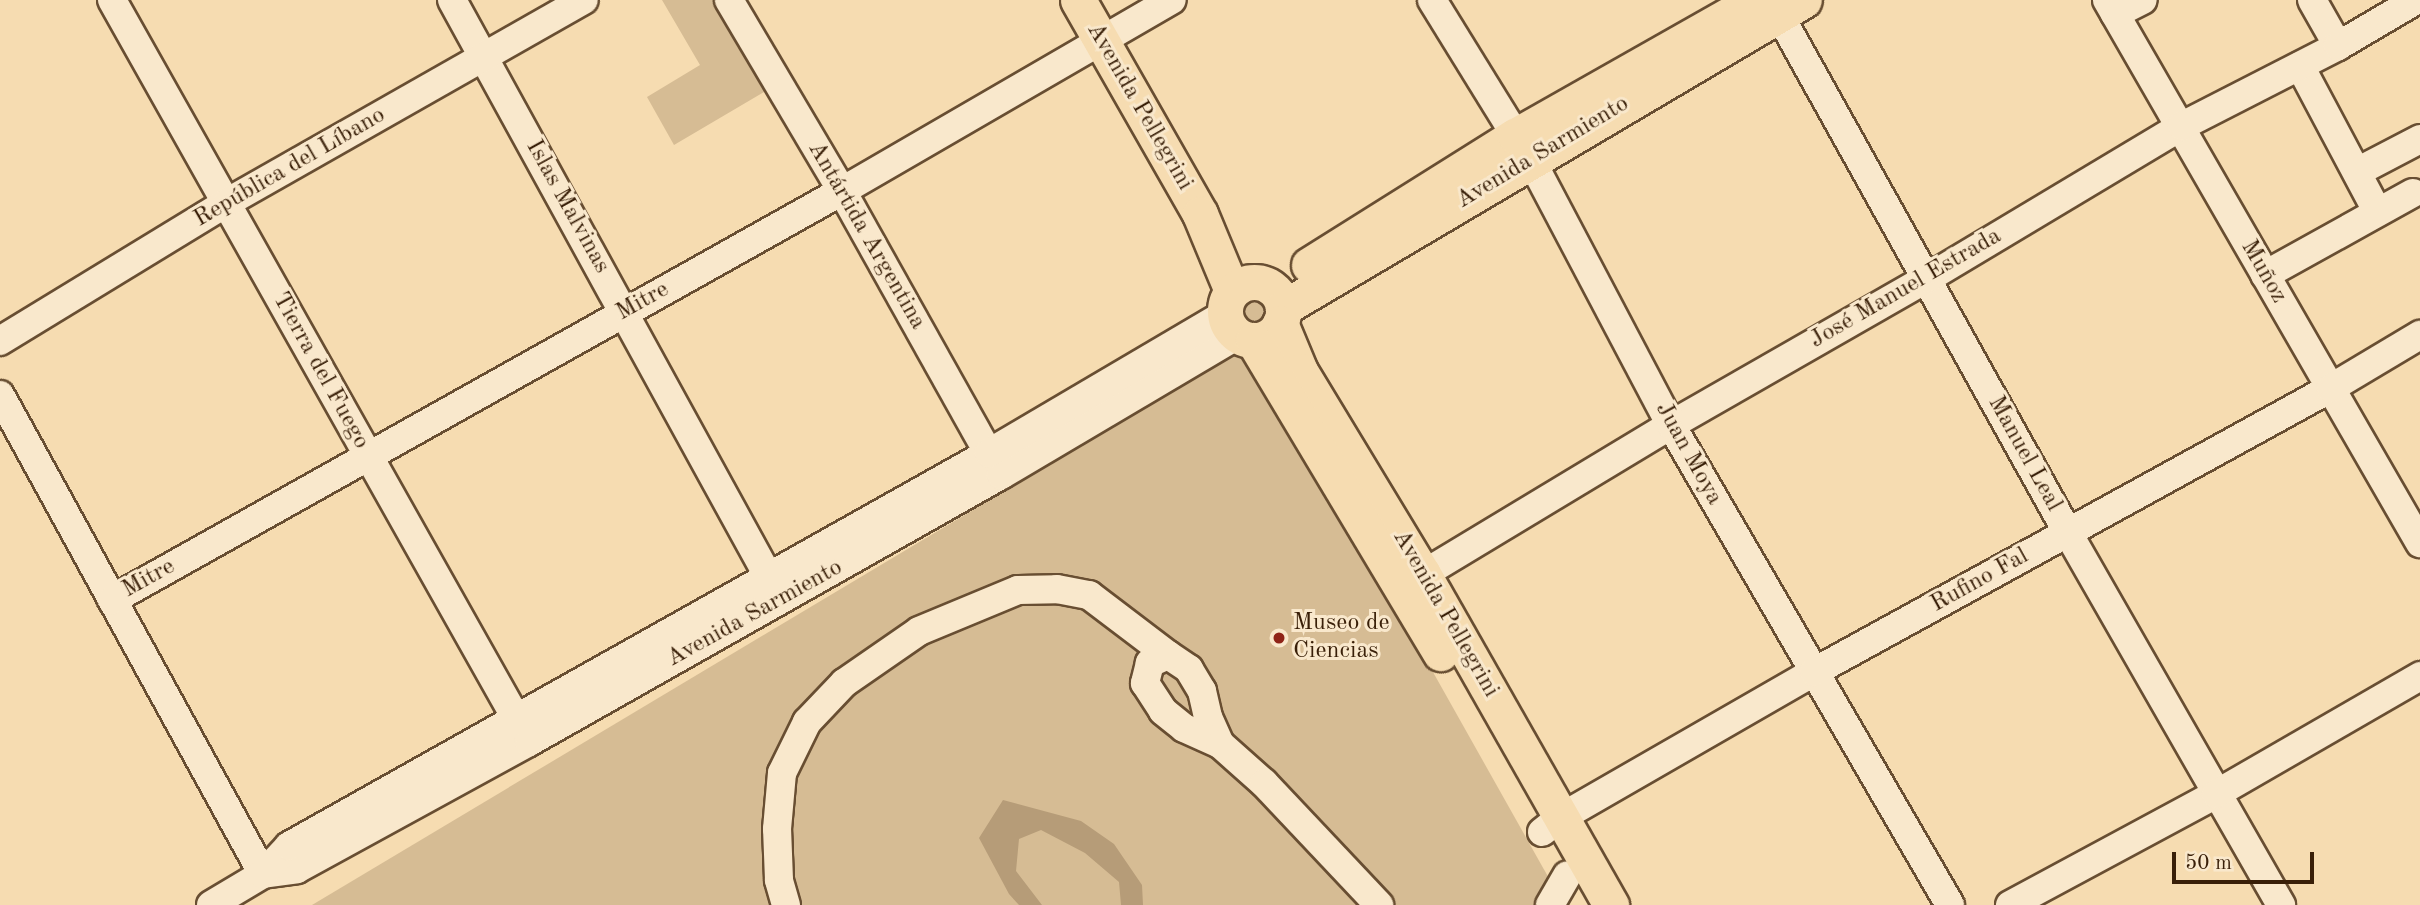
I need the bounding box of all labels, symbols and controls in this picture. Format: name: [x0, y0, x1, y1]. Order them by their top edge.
street label: Avenida Pellegrini: [1079, 18, 1199, 196]
street label: Avenida Sarmiento: [1451, 90, 1635, 216]
street label: República del Líbano: [189, 102, 391, 234]
street label: Islas Malvinas: [518, 135, 616, 279]
street label: Antártida Argentina: [800, 137, 932, 335]
street label: José Manuel Estrada: [1805, 222, 2007, 356]
street label: Muñoz: [2233, 235, 2293, 309]
street label: Mitre: [612, 276, 674, 328]
street label: Tierra del Fuego: [265, 288, 375, 454]
street label: Manuel Leal: [1981, 391, 2067, 517]
street label: Juan Moya: [1648, 398, 1728, 510]
street label: Avenida Pellegrini: [1385, 525, 1505, 703]
street label: Rufino Fal: [1926, 542, 2034, 620]
street label: Mitre: [118, 553, 180, 605]
street label: Avenida Sarmiento: [662, 554, 848, 674]
place label: Museo de Ciencias: [1293, 610, 1390, 666]
marker: Museo de Ciencias: [1271, 630, 1287, 646]
scale bar: [2175, 838, 2317, 882]
text: 50 m: [2185, 853, 2232, 874]

